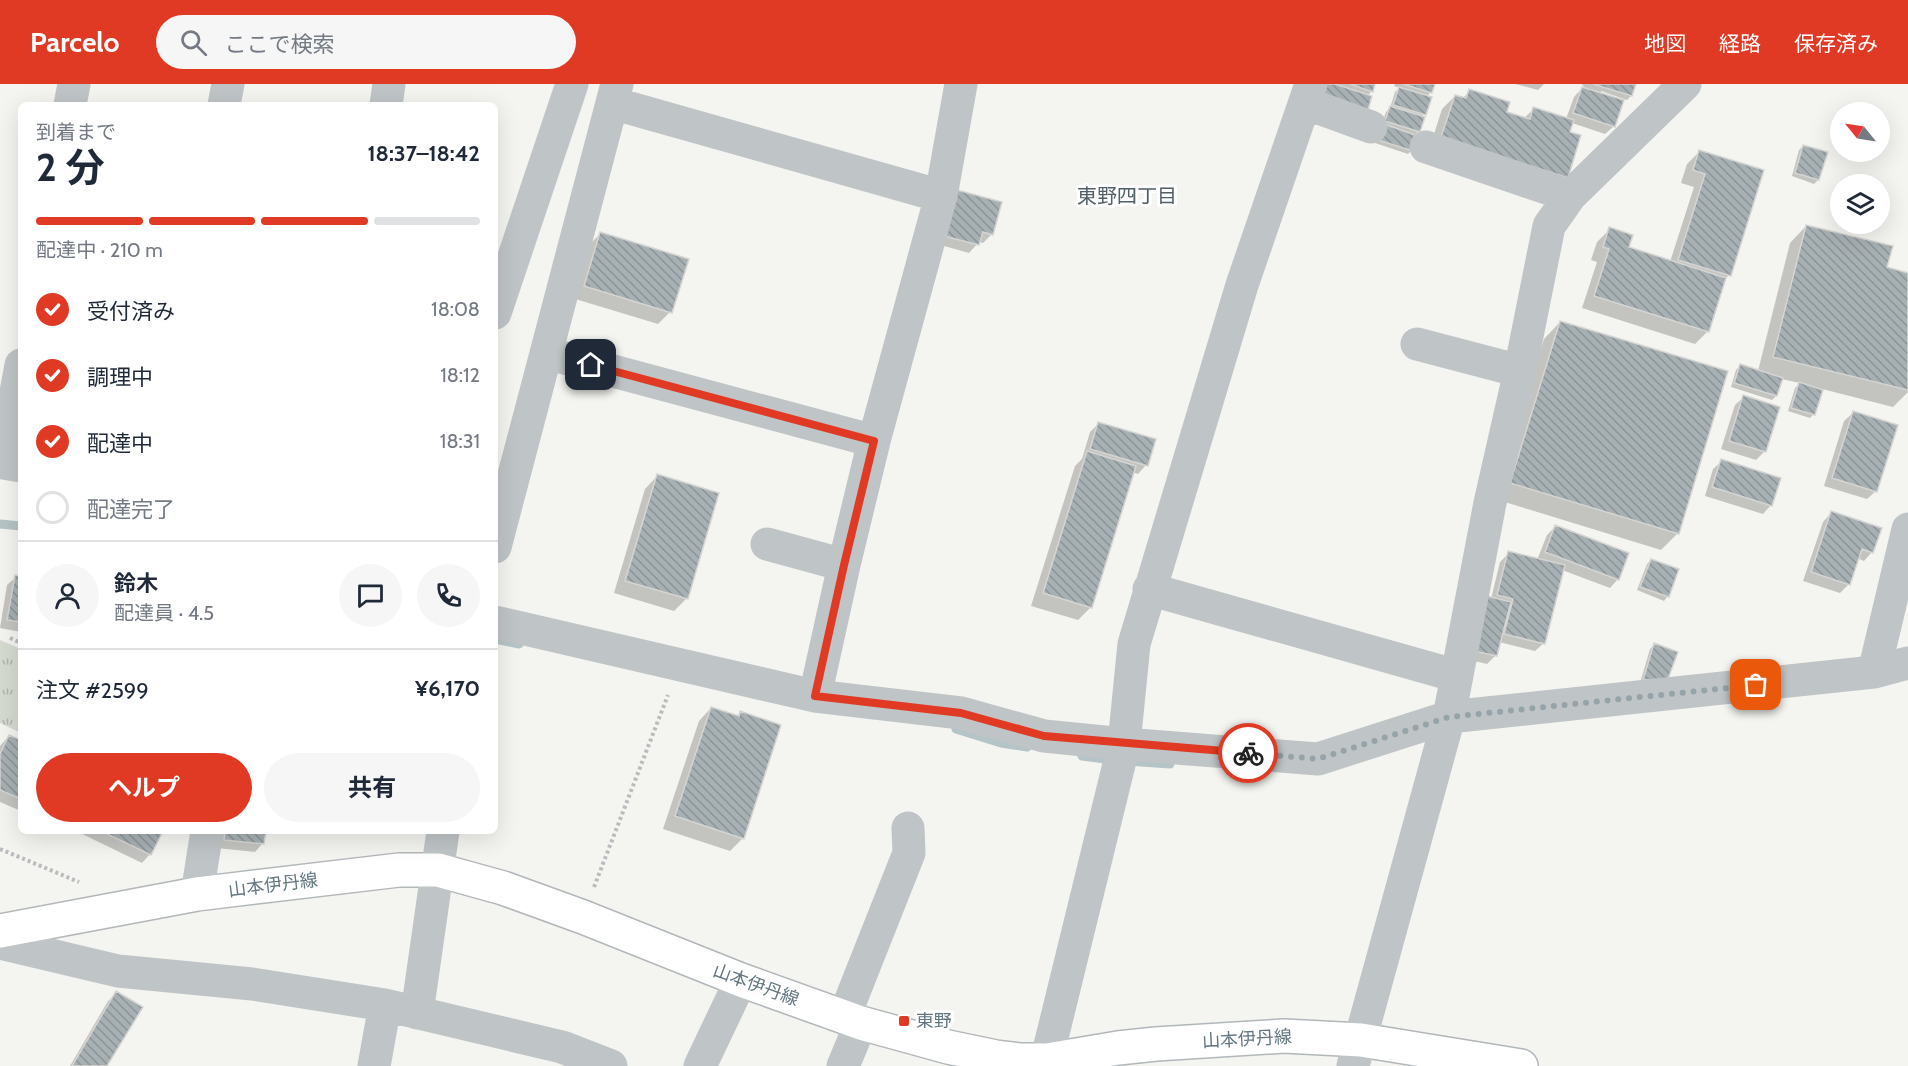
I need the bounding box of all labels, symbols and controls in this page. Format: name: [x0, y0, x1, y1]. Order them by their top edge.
search box: [156, 15, 576, 69]
text: Parcelo: [30, 25, 120, 59]
icon: search: [177, 26, 210, 59]
text: ここで検索: [225, 31, 335, 58]
text: 地図: [1644, 31, 1686, 56]
text: 経路: [1719, 31, 1761, 56]
text: 保存済み: [1794, 31, 1878, 56]
north arrow: [1830, 102, 1890, 162]
map controls: [1830, 102, 1890, 234]
text: 到着まで: [36, 120, 116, 144]
text: 18:37–18:42: [368, 140, 480, 167]
text: 2 分: [36, 143, 104, 191]
button: layers: [1830, 174, 1890, 234]
district label: 東野四丁目: [1077, 184, 1177, 208]
text: 配達中 · 210 m: [36, 238, 163, 262]
icon: check: [36, 293, 69, 326]
text: 18:08: [431, 297, 480, 321]
text: 受付済み: [87, 298, 175, 325]
pin: [565, 339, 616, 390]
icon: home: [574, 348, 607, 381]
icon: check: [36, 359, 69, 392]
text: 18:12: [440, 363, 480, 387]
text: 調理中: [87, 364, 153, 391]
icon: check: [36, 425, 69, 458]
text: 18:31: [440, 429, 480, 453]
text: 配達中: [87, 430, 153, 457]
text: 配達完了: [87, 496, 175, 523]
button: person: [36, 564, 99, 627]
button: chat: [339, 564, 402, 627]
button: phone: [417, 564, 480, 627]
text: 鈴木: [114, 570, 158, 597]
text: 配達員 · 4.5: [114, 601, 214, 625]
pin: [1730, 659, 1781, 710]
icon: bag: [1739, 668, 1772, 701]
text: ¥6,170: [415, 675, 480, 702]
text: 注文 #2599: [36, 677, 149, 704]
courier: [1218, 723, 1278, 783]
icon: bike: [1232, 737, 1265, 770]
button: ヘルプ: [36, 753, 252, 822]
button: 共有: [264, 753, 480, 822]
street label: 山本伊丹線: [227, 869, 319, 901]
street label: 山本伊丹線: [710, 959, 802, 1011]
place label: 東野: [916, 1010, 952, 1032]
marker: 東野: [897, 1014, 911, 1028]
street label: 山本伊丹線: [1201, 1026, 1293, 1052]

